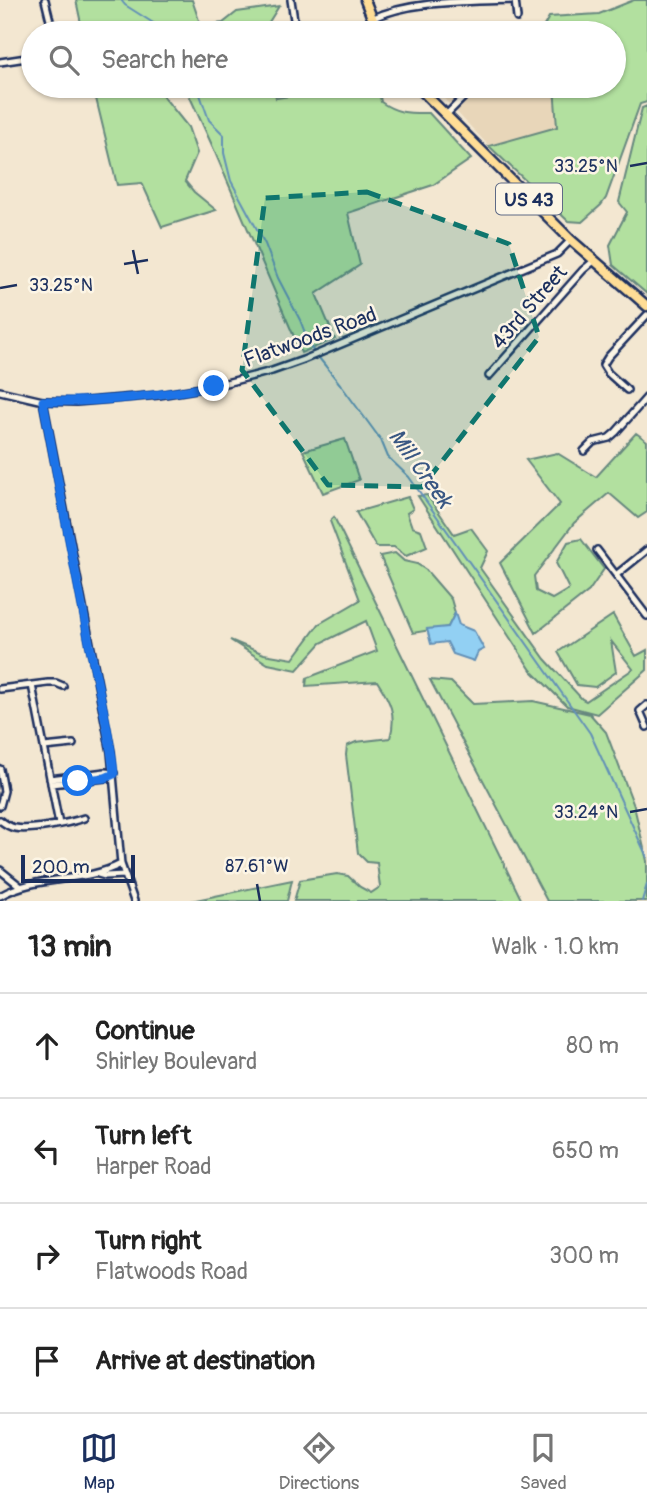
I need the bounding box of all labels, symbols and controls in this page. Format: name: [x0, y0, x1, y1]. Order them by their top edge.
search box: [21, 21, 626, 98]
icon: search: [45, 41, 83, 79]
text: Search here: [101, 44, 228, 76]
text: 33.25°N: [554, 155, 618, 178]
road number: US 43: [496, 183, 562, 214]
street label: 43rd Street: [485, 259, 574, 355]
text: 33.25°N: [29, 274, 93, 297]
street label: Flatwoods Road: [240, 301, 380, 374]
route end: [198, 370, 229, 401]
water label: Mill Creek: [382, 423, 460, 515]
route start: [62, 765, 93, 796]
text: 33.24°N: [554, 801, 618, 824]
scale bar: [21, 852, 135, 884]
text: 200 m: [32, 855, 90, 879]
text: 87.61°W: [225, 855, 289, 878]
text: 13 min: [28, 928, 112, 965]
text: Walk · 1.0 km: [491, 932, 619, 961]
text: Continue: [95, 1015, 195, 1047]
icon: ahead: [28, 1027, 66, 1065]
text: 80 m: [566, 1031, 619, 1060]
text: Shirley Boulevard: [95, 1047, 257, 1076]
text: Turn left: [95, 1120, 191, 1152]
icon: left: [28, 1132, 66, 1170]
text: 650 m: [552, 1136, 619, 1165]
text: Harper Road: [95, 1152, 212, 1181]
text: Turn right: [95, 1225, 201, 1257]
icon: right: [28, 1237, 66, 1275]
text: 300 m: [549, 1241, 619, 1270]
text: Flatwoods Road: [95, 1257, 248, 1286]
icon: arrive: [28, 1342, 66, 1380]
text: Arrive at destination: [95, 1345, 315, 1377]
tab: Map: [80, 1429, 118, 1495]
tab: Directions: [279, 1429, 359, 1495]
tab: Saved: [520, 1429, 567, 1495]

